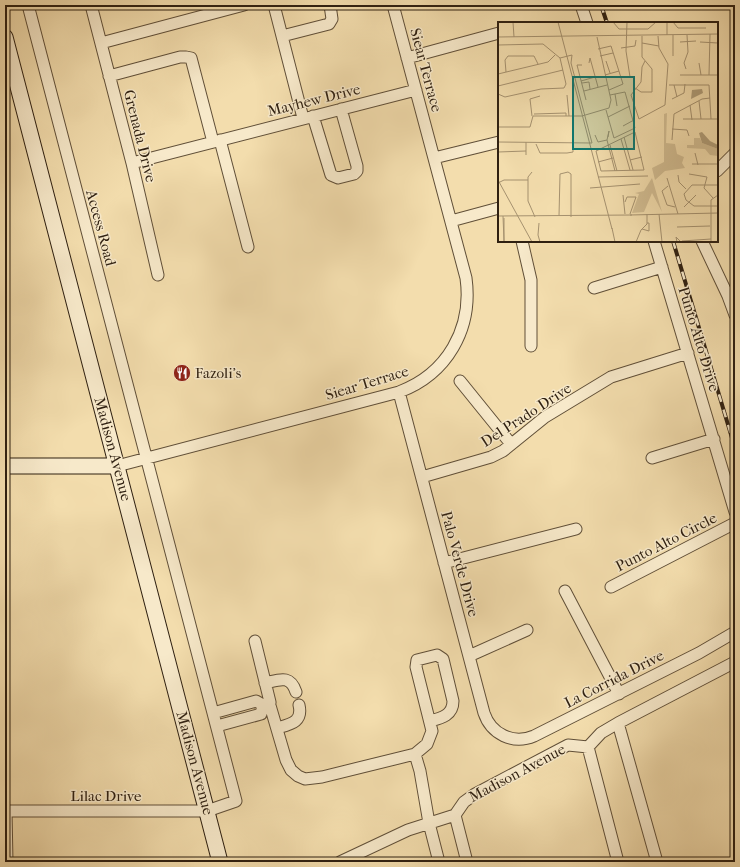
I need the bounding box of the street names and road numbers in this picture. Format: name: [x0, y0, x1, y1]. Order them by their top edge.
street label: Siear Terrace: [406, 26, 446, 114]
street label: Mayhew Drive: [266, 80, 363, 120]
street label: Grenada Drive: [120, 88, 160, 185]
street label: Access Road: [82, 187, 120, 269]
street label: Punto Alto Drive: [674, 284, 724, 394]
street label: Siear Terrace: [323, 362, 411, 404]
street label: Del Prado Drive: [477, 379, 575, 451]
street label: Madison Avenue: [91, 395, 136, 503]
street label: Palo Verde Drive: [437, 509, 483, 619]
street label: Punto Alto Circle: [612, 509, 720, 575]
street label: La Corrida Drive: [561, 646, 667, 712]
street label: Madison Avenue: [173, 709, 218, 817]
street label: Madison Avenue: [466, 740, 569, 806]
street label: Lilac Drive: [70, 787, 142, 805]

